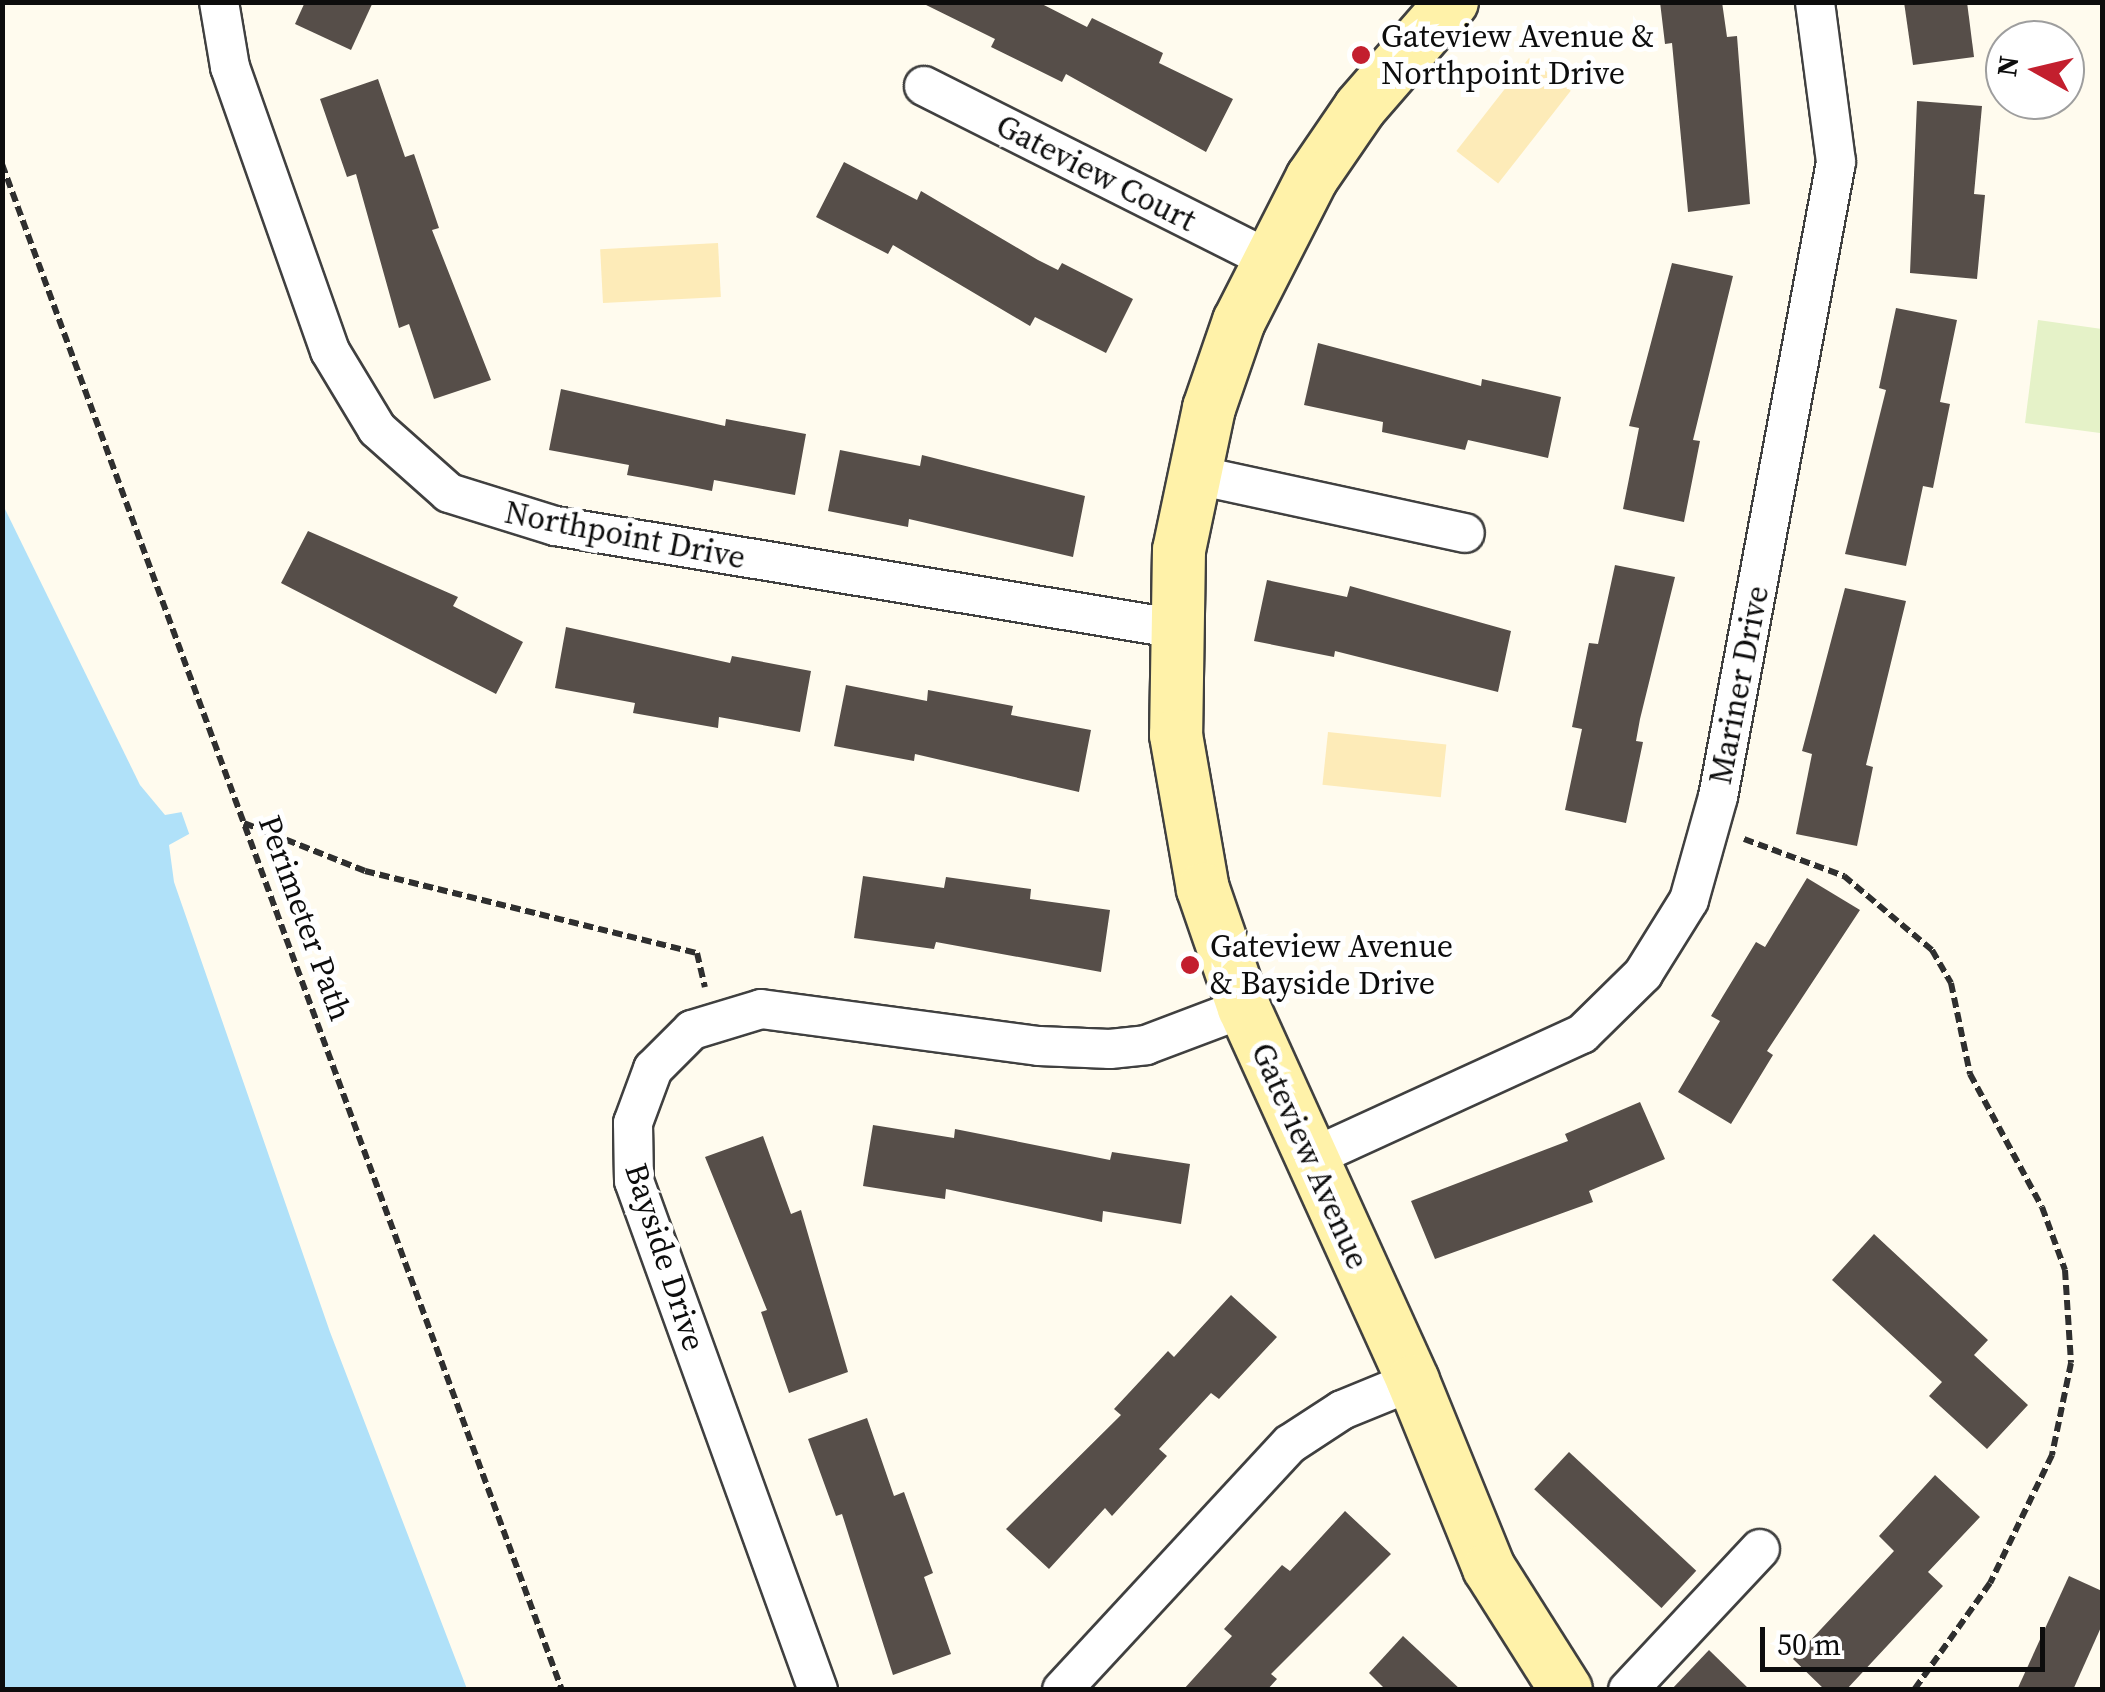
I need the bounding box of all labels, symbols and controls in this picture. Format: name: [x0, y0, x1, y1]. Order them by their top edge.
place label: Gateview Avenue & Northpoint Drive: [1381, 18, 1655, 93]
north arrow: [1985, 20, 2085, 120]
marker: Gateview Avenue & Northpoint Drive: [1350, 44, 1372, 66]
text: N: [1987, 53, 2028, 79]
street label: Gateview Court: [990, 106, 1202, 240]
street label: Northpoint Drive: [502, 493, 748, 577]
street label: Mariner Drive: [1701, 583, 1777, 787]
street label: Perimeter Path: [250, 810, 360, 1026]
place label: Gateview Avenue & Bayside Drive: [1210, 928, 1453, 1003]
marker: Gateview Avenue & Bayside Drive: [1179, 954, 1201, 976]
street label: Gateview Avenue: [1243, 1037, 1377, 1275]
street label: Bayside Drive: [617, 1159, 713, 1355]
scale bar: [1765, 1607, 2050, 1669]
text: 50 m: [1777, 1624, 1841, 1665]

